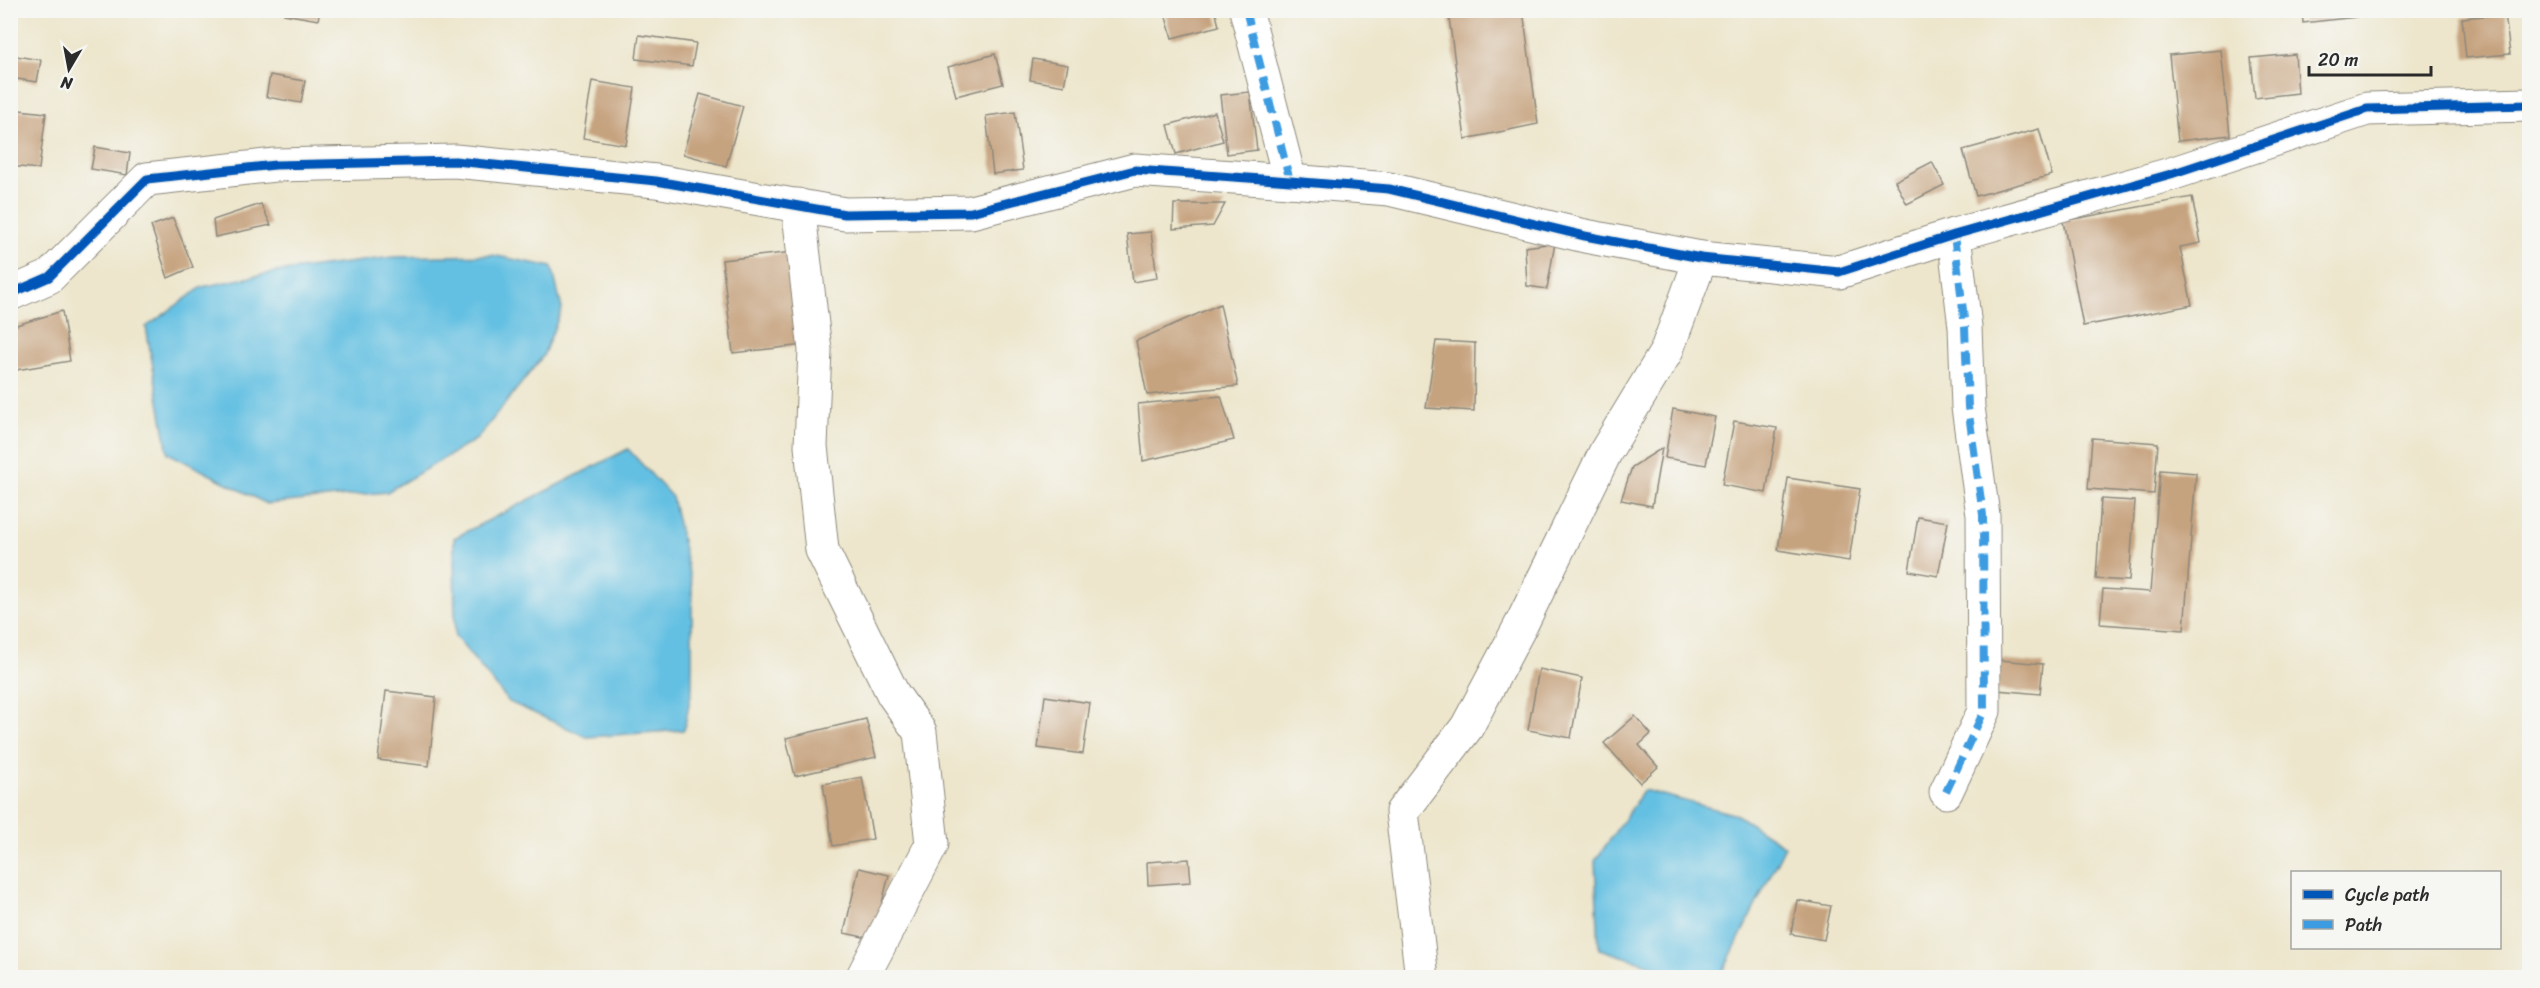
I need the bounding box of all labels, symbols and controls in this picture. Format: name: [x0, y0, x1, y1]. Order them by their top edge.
north arrow: [39, 39, 99, 99]
scale bar: [2309, 39, 2430, 77]
text: 20 m: [2318, 44, 2358, 76]
text: N: [58, 68, 75, 99]
legend: [2291, 871, 2501, 949]
text: Cycle path: [2345, 879, 2429, 911]
text: Path: [2345, 909, 2382, 941]

